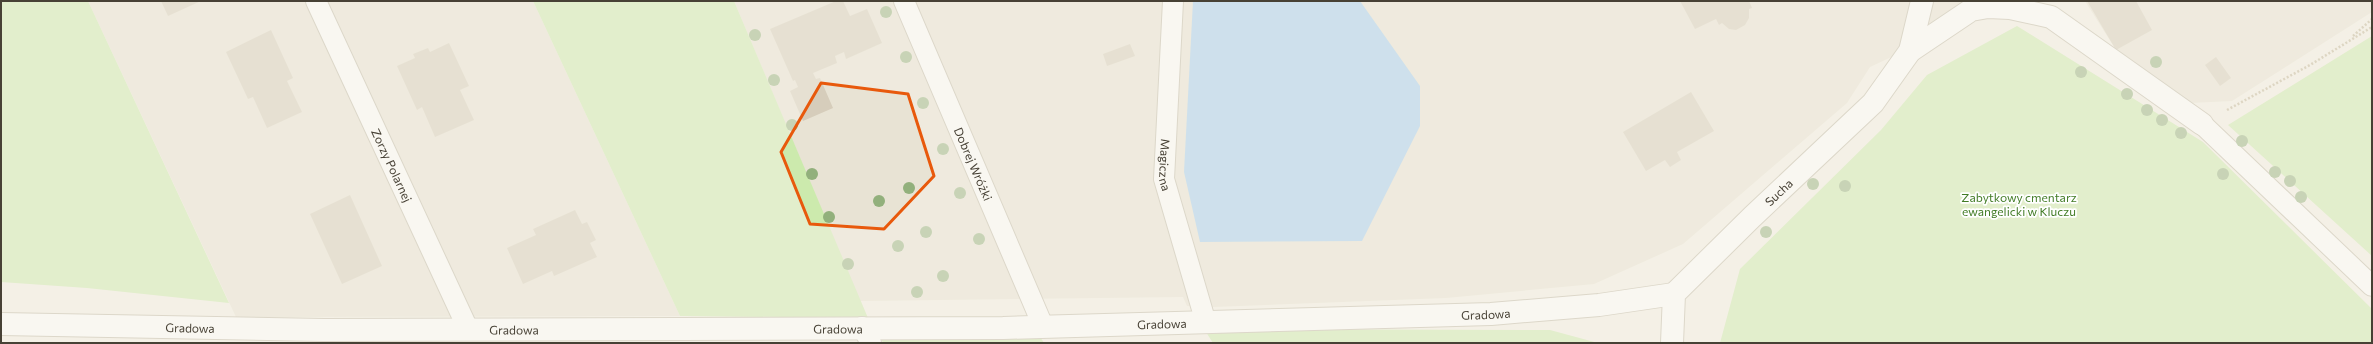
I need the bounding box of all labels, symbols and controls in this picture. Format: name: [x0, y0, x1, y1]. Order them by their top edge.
street label: Dobrej Wróżki: [952, 125, 995, 203]
street label: Zorzy Polarnej: [369, 126, 415, 204]
street label: Magiczna: [1157, 138, 1174, 192]
street label: Sucha: [1762, 176, 1795, 208]
park label: Zabytkowy cmentarz ewangelicki w Kluczu: [1961, 190, 2077, 218]
street label: Gradowa: [1461, 305, 1511, 322]
street label: Gradowa: [1137, 316, 1187, 331]
street label: Gradowa: [165, 320, 215, 335]
street label: Gradowa: [813, 321, 863, 336]
street label: Gradowa: [489, 322, 539, 337]

